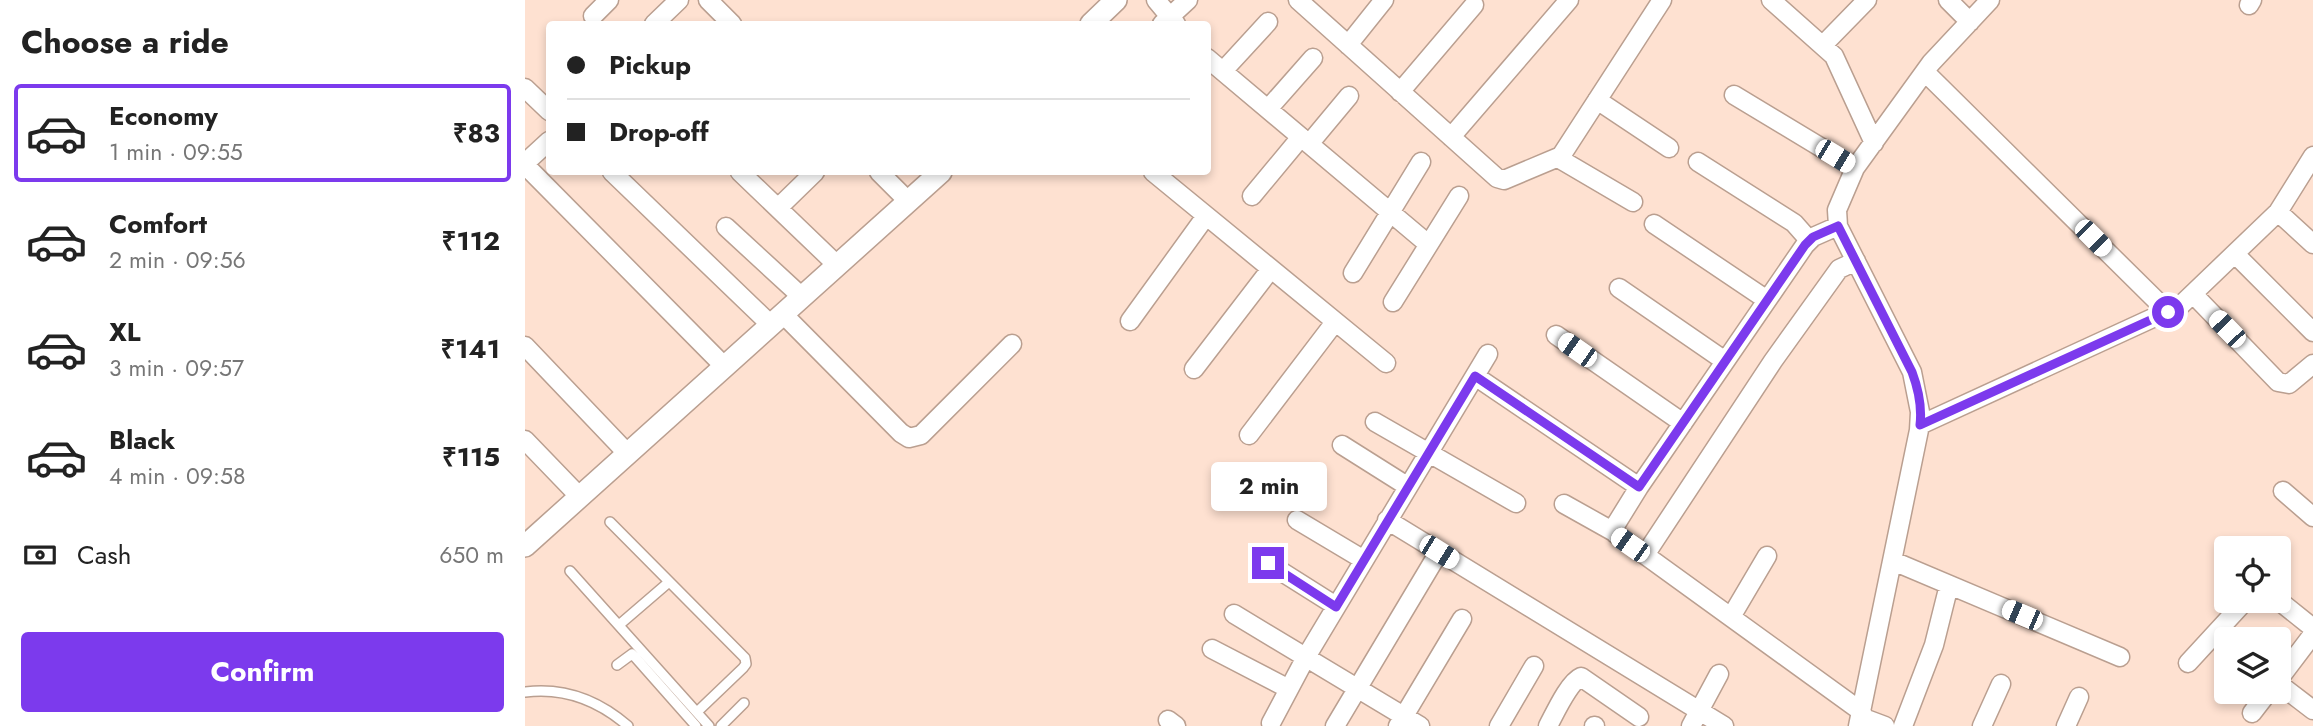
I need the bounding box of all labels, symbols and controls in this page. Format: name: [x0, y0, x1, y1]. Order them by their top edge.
text: Choose a ride: [21, 19, 229, 65]
text: Pickup: [609, 46, 691, 84]
text: Economy: [109, 97, 218, 135]
icon: car: [25, 102, 88, 165]
text: Drop-off: [609, 113, 709, 151]
text: ₹83: [453, 114, 500, 152]
text: 1 min · 09:55: [109, 135, 243, 169]
car: [1812, 136, 1859, 176]
text: Comfort: [109, 205, 207, 243]
icon: car: [25, 210, 88, 273]
car: [2071, 216, 2116, 260]
text: ₹112: [442, 222, 500, 260]
text: 2 min · 09:56: [109, 243, 246, 277]
route start: [2152, 296, 2184, 328]
car: [2205, 307, 2250, 351]
text: XL: [109, 313, 141, 351]
icon: car: [25, 318, 88, 381]
car: [1554, 329, 1601, 371]
text: ₹141: [441, 330, 500, 368]
text: 3 min · 09:57: [109, 351, 244, 385]
text: Black: [109, 421, 175, 459]
icon: car: [25, 426, 88, 489]
text: ₹115: [442, 438, 500, 476]
text: 4 min · 09:58: [109, 459, 245, 493]
callout: 2 min: [1210, 462, 1326, 510]
text: 2 min: [1239, 469, 1299, 503]
car: [1607, 524, 1654, 566]
car: [1416, 532, 1463, 572]
icon: cash: [21, 536, 59, 574]
text: Cash: [77, 536, 131, 574]
map controls: [2214, 536, 2291, 704]
button: locate: [2214, 536, 2291, 613]
text: 650 m: [439, 538, 504, 572]
route end: [1252, 547, 1284, 579]
car: [1999, 597, 2046, 633]
button: layers: [2214, 627, 2291, 704]
button: Confirm: [21, 632, 504, 712]

